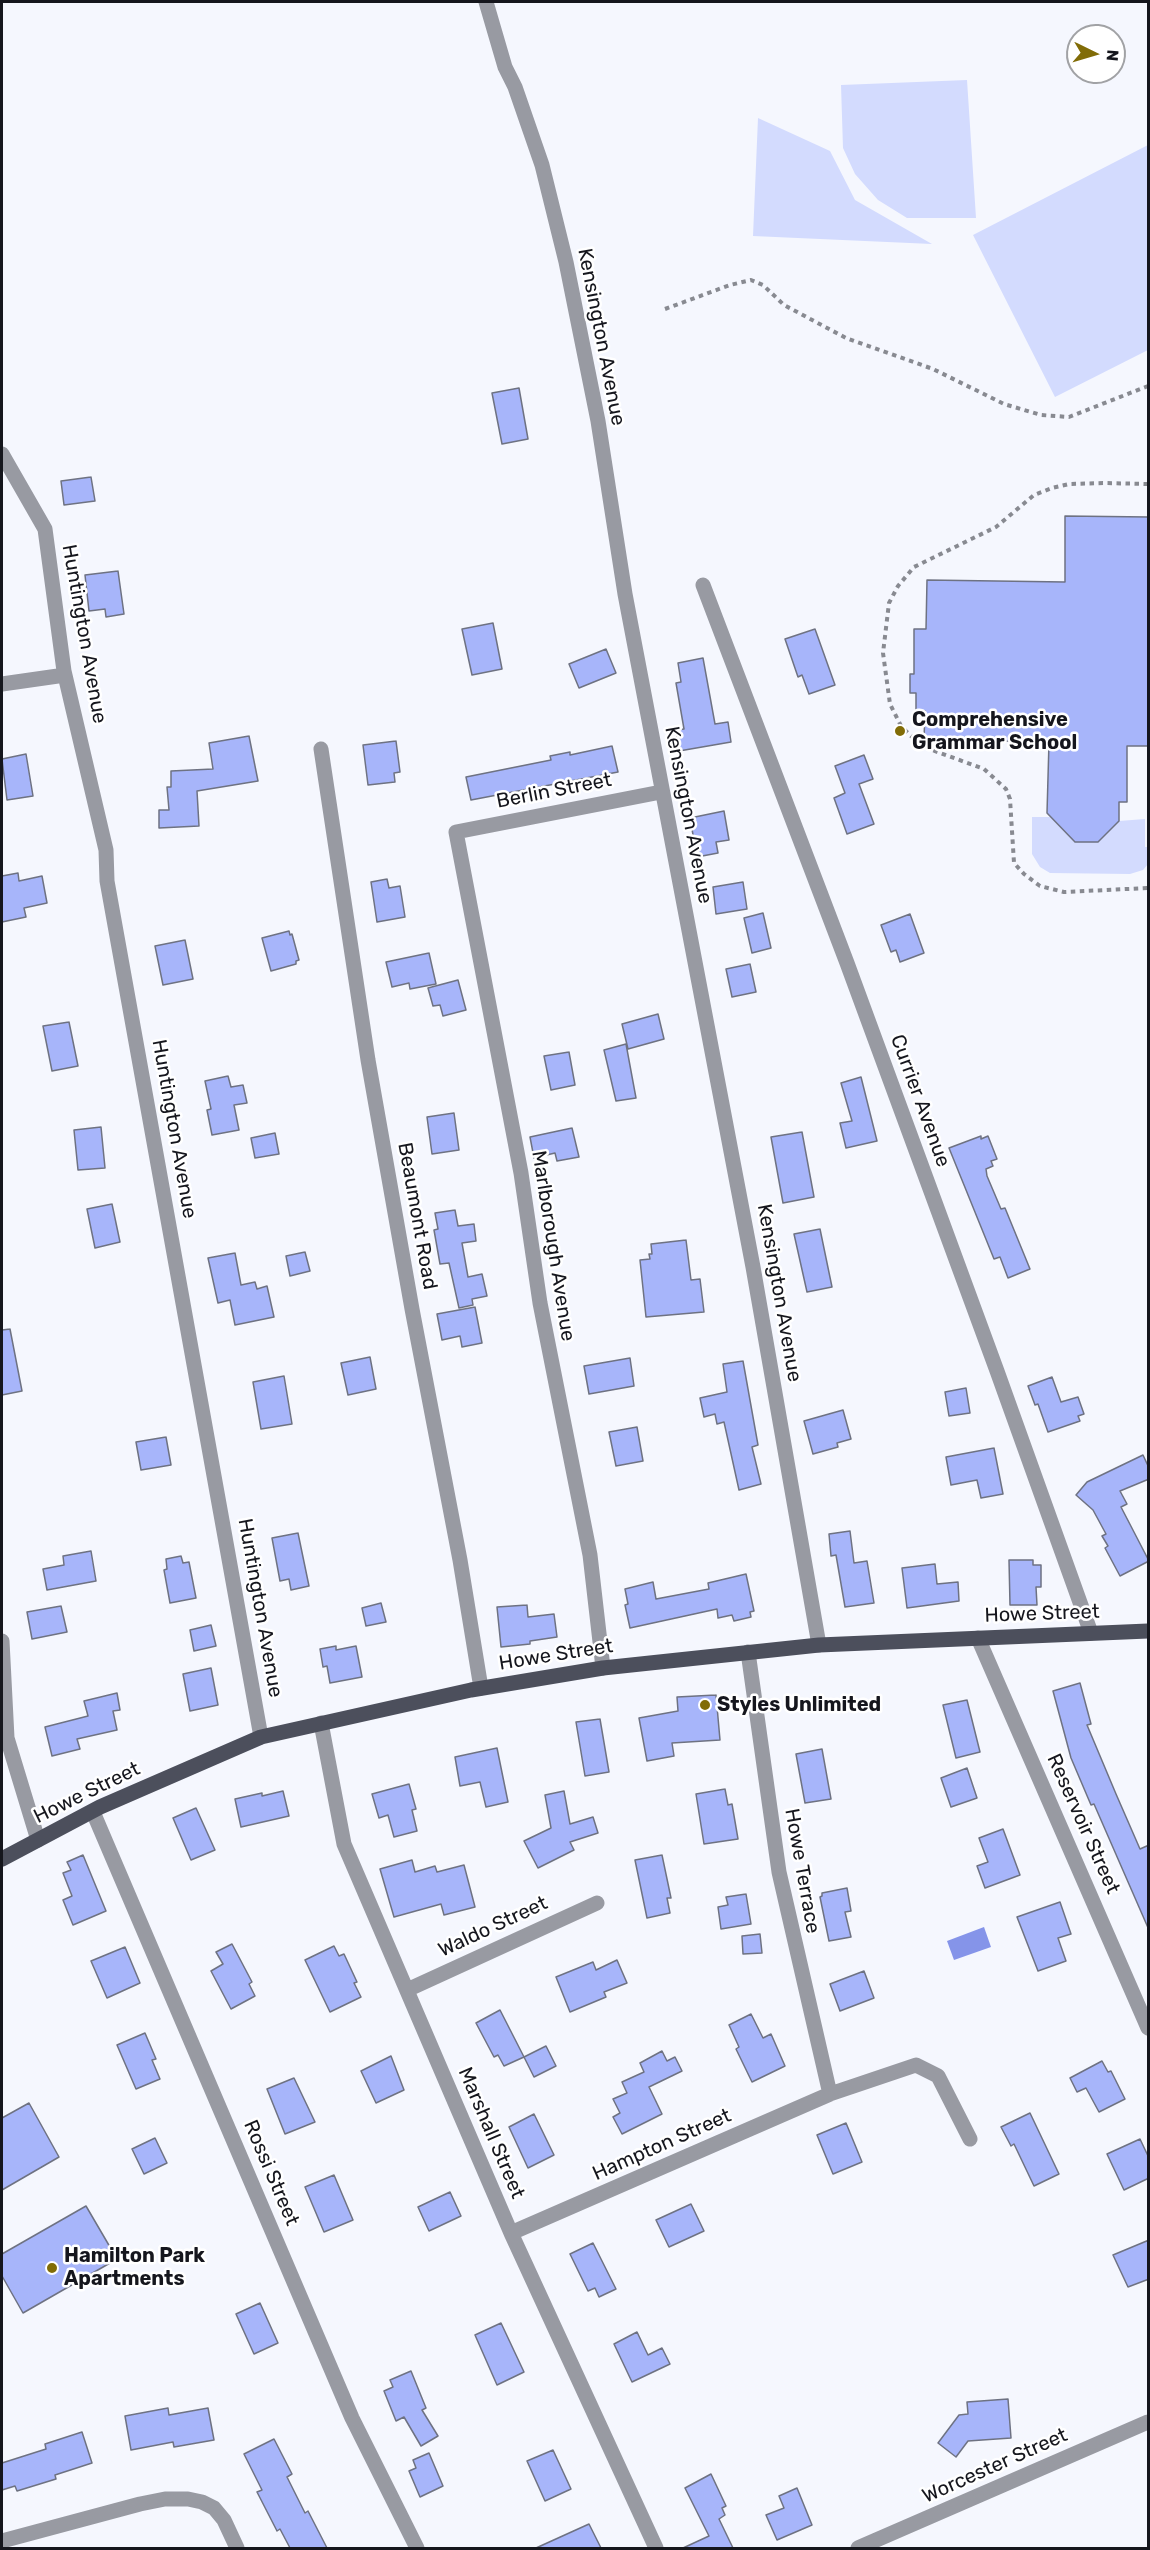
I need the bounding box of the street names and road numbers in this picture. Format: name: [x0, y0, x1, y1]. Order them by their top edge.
street label: Kensington Avenue: [572, 246, 630, 428]
street label: Huntington Avenue: [56, 543, 112, 725]
street label: Kensington Avenue: [659, 724, 717, 906]
street label: Berlin Street: [494, 768, 614, 814]
street label: Currier Avenue: [885, 1032, 955, 1170]
street label: Huntington Avenue: [146, 1038, 202, 1220]
street label: Beaumont Road: [392, 1141, 442, 1291]
street label: Marlborough Avenue: [526, 1149, 580, 1343]
street label: Kensington Avenue: [752, 1202, 806, 1384]
street label: Huntington Avenue: [232, 1517, 288, 1699]
street label: Howe Street: [984, 1600, 1100, 1628]
street label: Howe Street: [497, 1634, 615, 1676]
street label: Reservoir Street: [1041, 1750, 1125, 1898]
street label: Howe Street: [30, 1757, 144, 1829]
street label: Howe Terrace: [779, 1807, 825, 1935]
street label: Waldo Street: [435, 1891, 551, 1963]
street label: Marshall Street: [453, 2064, 529, 2202]
street label: Hampton Street: [589, 2104, 735, 2186]
street label: Rossi Street: [238, 2117, 304, 2229]
street label: Worcester Street: [919, 2423, 1071, 2509]

